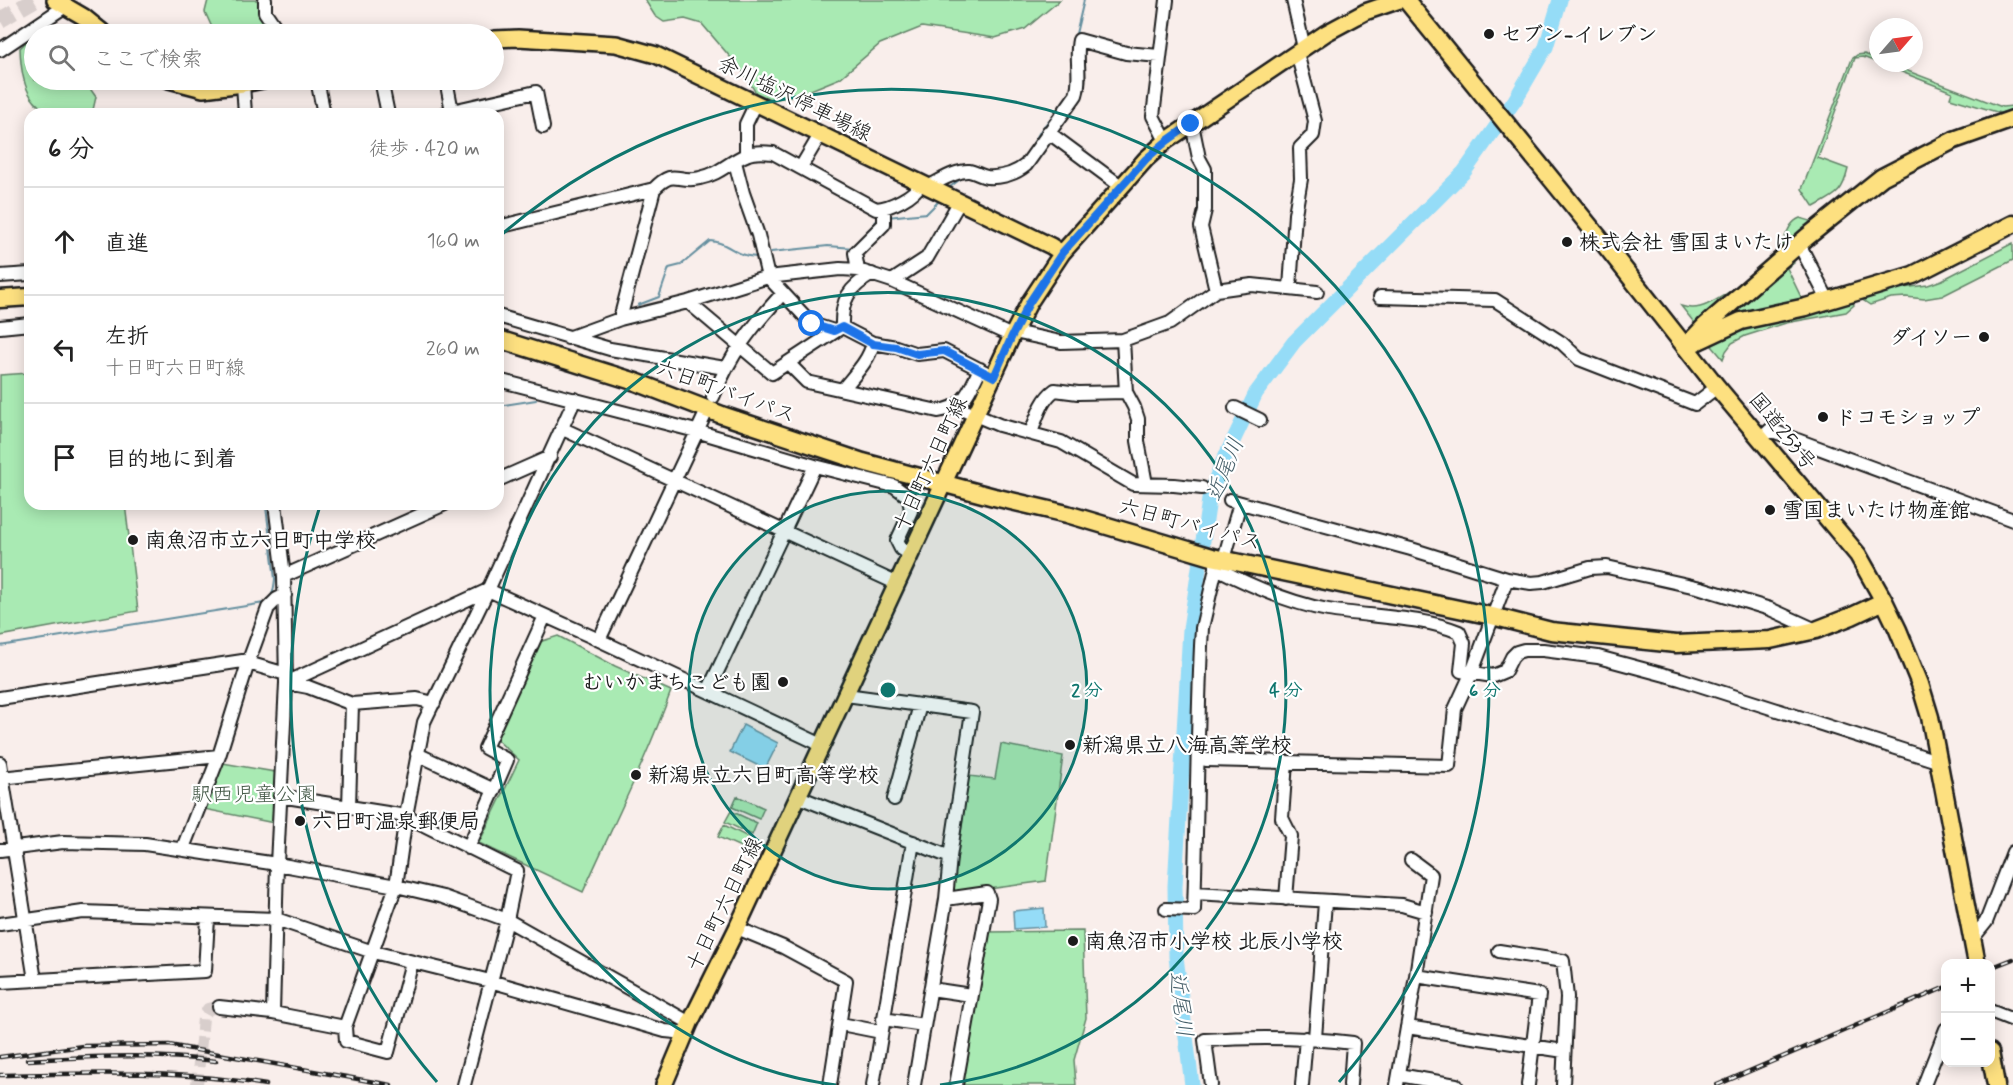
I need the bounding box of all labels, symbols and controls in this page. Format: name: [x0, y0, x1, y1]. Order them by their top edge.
north arrow: [1869, 18, 1923, 72]
place label: セブン-イレブン: [1501, 21, 1657, 49]
search box: [24, 24, 504, 90]
marker: セブン-イレブン: [1482, 27, 1496, 41]
icon: search: [45, 41, 78, 74]
text: ここで検索: [93, 46, 203, 74]
street label: 余川塩沢停車場線: [713, 49, 876, 148]
route end: [1177, 110, 1203, 136]
text: 6 分: [48, 133, 94, 167]
text: 徒歩 · 420 m: [369, 136, 480, 163]
icon: ahead: [48, 225, 81, 258]
text: 160 m: [427, 228, 480, 255]
place label: 株式会社 雪国まいたけ: [1579, 229, 1794, 257]
text: 直進: [105, 230, 149, 258]
marker: 株式会社 雪国まいたけ: [1560, 235, 1574, 249]
route start: [798, 310, 824, 336]
text: 左折: [105, 323, 149, 351]
place label: ダイソー: [1890, 324, 1972, 352]
marker: ダイソー: [1977, 330, 1991, 344]
icon: left: [48, 333, 81, 366]
text: 260 m: [426, 336, 480, 363]
street label: 六日町バイパス: [652, 354, 799, 430]
text: 十日町六日町線: [105, 355, 245, 382]
street label: 国道253号: [1742, 387, 1822, 477]
street label: 十日町六日町線: [887, 392, 975, 537]
place label: ドコモショップ: [1835, 404, 1980, 432]
marker: ドコモショップ: [1816, 410, 1830, 424]
water label: 近尾川: [1201, 434, 1251, 506]
icon: arrive: [48, 441, 81, 474]
text: 目的地に到着: [105, 446, 237, 474]
street label: 六日町バイパス: [1115, 492, 1264, 557]
place label: 雪国まいたけ物産館: [1782, 497, 1971, 525]
marker: 雪国まいたけ物産館: [1763, 503, 1777, 517]
place label: 南魚沼市立六日町中学校: [145, 527, 376, 555]
marker: 南魚沼市立六日町中学校: [126, 533, 140, 547]
place label: むいかまちこども園: [582, 669, 771, 697]
marker: むいかまちこども園: [776, 675, 790, 689]
text: 2 分: [1071, 679, 1103, 703]
text: 4 分: [1269, 679, 1303, 703]
text: 6 分: [1469, 679, 1501, 703]
centre of rings: [878, 680, 898, 700]
place label: 新潟県立八海高等学校: [1082, 732, 1292, 760]
marker: 新潟県立八海高等学校: [1063, 738, 1077, 752]
place label: 新潟県立六日町高等学校: [648, 762, 879, 790]
marker: 新潟県立六日町高等学校: [629, 768, 643, 782]
park label: 駅西児童公園: [191, 781, 317, 809]
place label: 六日町温泉郵便局: [312, 808, 480, 836]
marker: 六日町温泉郵便局: [293, 814, 307, 828]
street label: 十日町六日町線: [680, 832, 770, 977]
place label: 南魚沼市小学校 北辰小学校: [1085, 928, 1343, 956]
marker: 南魚沼市小学校 北辰小学校: [1066, 934, 1080, 948]
map controls: [1941, 959, 1995, 1067]
button: +: [1941, 959, 1995, 1013]
water label: 近尾川: [1162, 970, 1198, 1039]
button: −: [1941, 1013, 1995, 1067]

